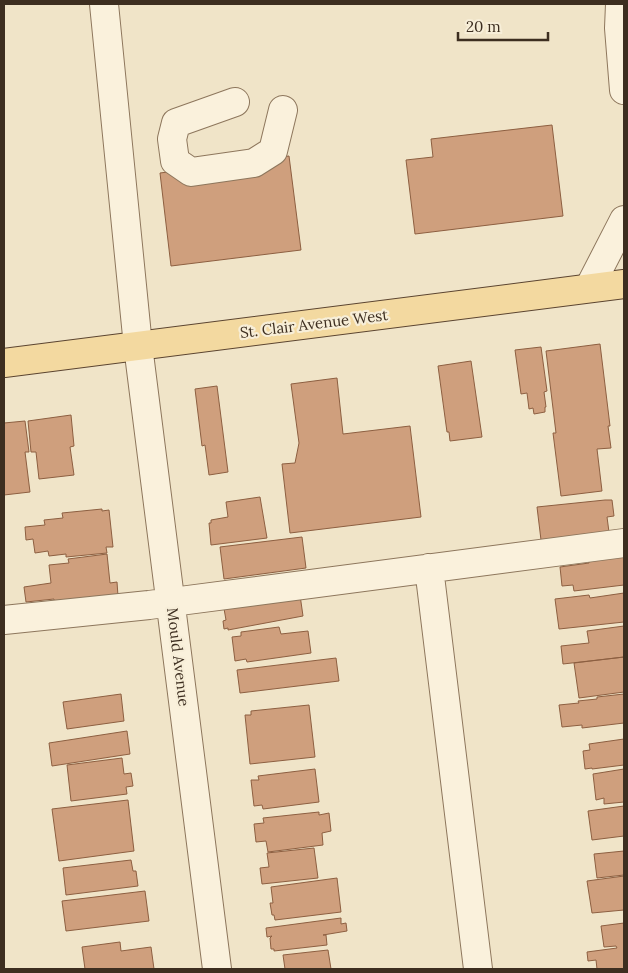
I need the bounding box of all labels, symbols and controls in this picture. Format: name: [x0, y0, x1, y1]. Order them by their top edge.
scale bar: [458, 10, 548, 42]
text: 20 m: [466, 17, 501, 36]
street label: St. Clair Avenue West: [239, 305, 389, 342]
street label: Mould Avenue: [163, 606, 194, 707]

